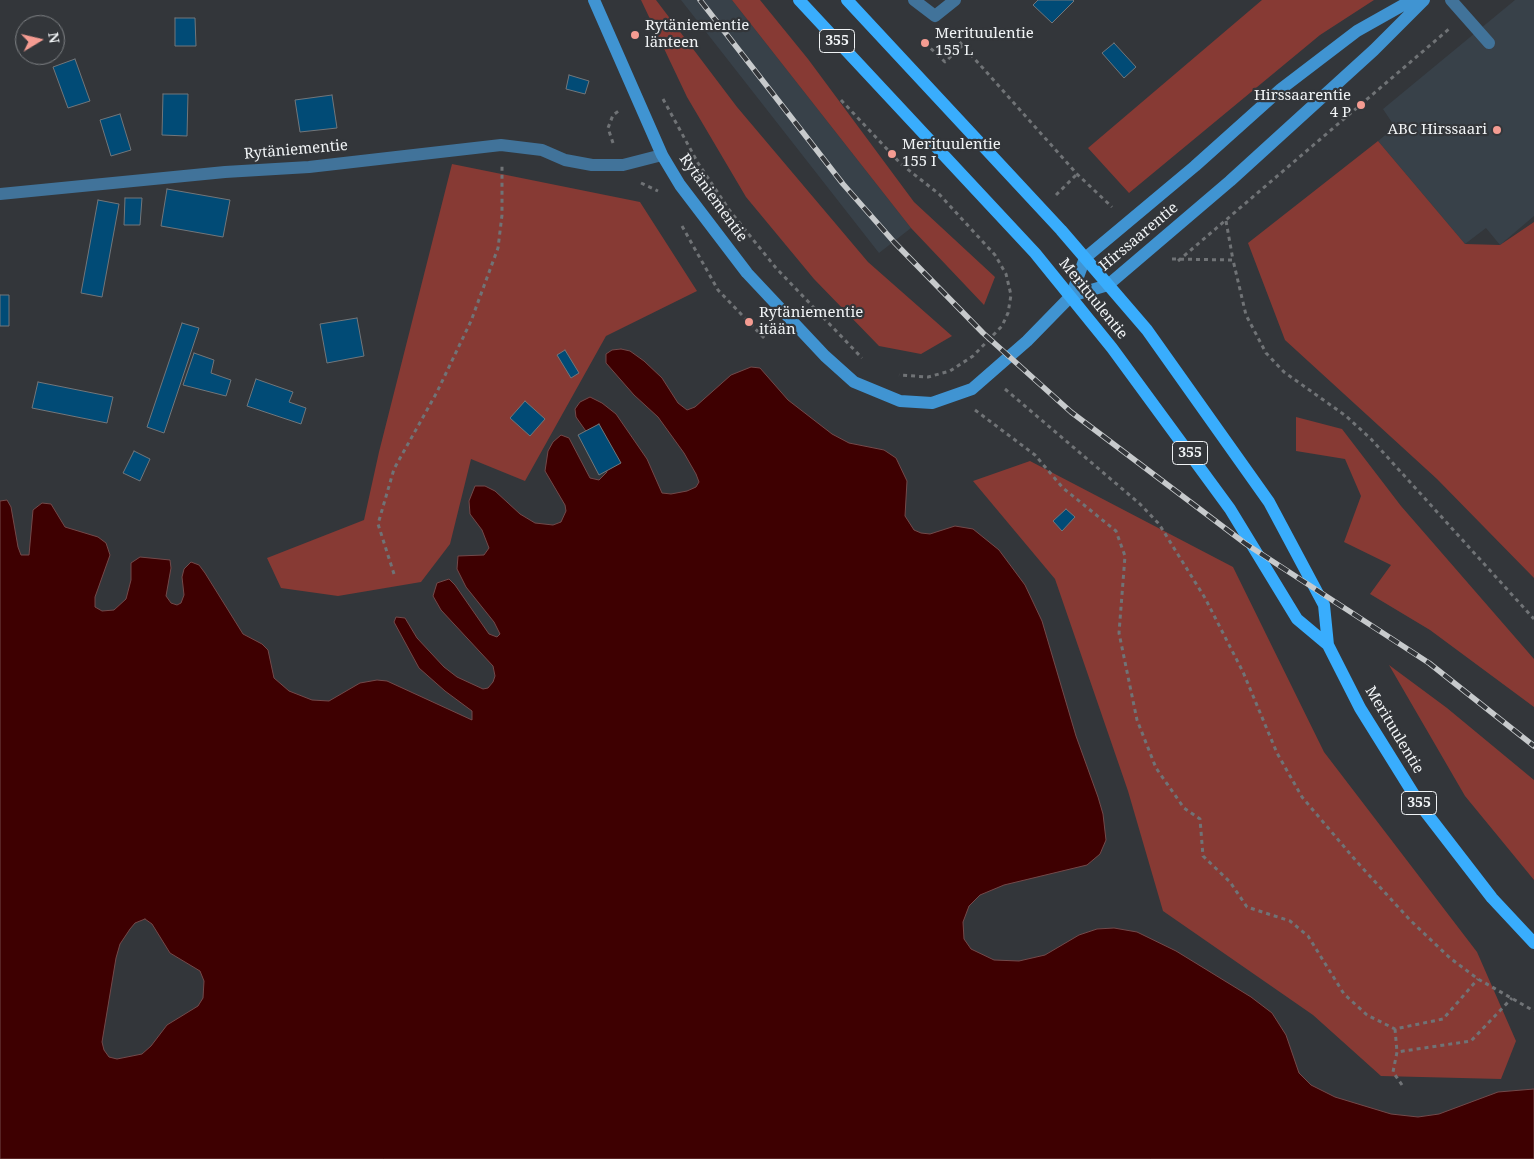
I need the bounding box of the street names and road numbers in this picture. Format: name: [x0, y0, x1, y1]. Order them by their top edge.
road number: 355: [820, 29, 854, 52]
street label: Rytäniementie: [243, 136, 349, 164]
street label: Rytäniementie: [675, 151, 751, 245]
street label: Hirssaarentie: [1096, 199, 1182, 275]
street label: Merituulentie: [1055, 255, 1131, 343]
road number: 355: [1172, 442, 1208, 464]
street label: Merituulentie: [1361, 683, 1427, 777]
road number: 355: [1402, 791, 1436, 814]

